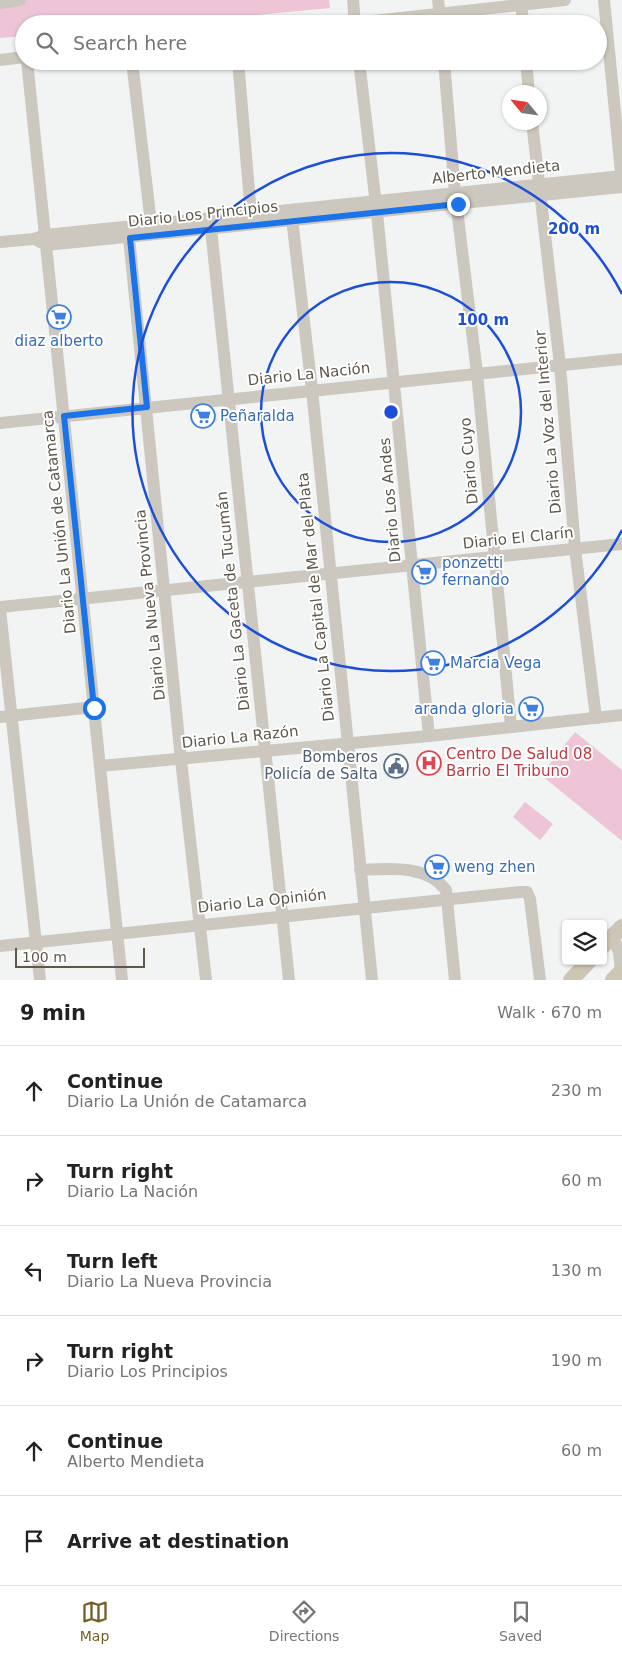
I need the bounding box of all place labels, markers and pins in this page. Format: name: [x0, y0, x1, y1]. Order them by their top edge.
supermarket icon: diaz alberto: [46, 304, 72, 330]
place label: diaz alberto: [15, 332, 103, 350]
supermarket icon: Peñaralda: [190, 403, 216, 429]
centre of rings: [382, 403, 400, 421]
place label: Peñaralda: [220, 407, 295, 425]
place label: ponzetti fernando: [442, 554, 509, 589]
supermarket icon: ponzetti fernando: [411, 559, 437, 585]
supermarket icon: Marcia Vega: [420, 650, 446, 676]
place label: Marcia Vega: [450, 654, 541, 672]
supermarket icon: aranda gloria: [518, 696, 544, 722]
place label: aranda gloria: [414, 700, 514, 718]
place label: Centro De Salud 08 Barrio El Tribuno: [446, 745, 592, 780]
place label: Bomberos Policía de Salta: [264, 748, 378, 783]
hospital icon: Centro De Salud 08 Barrio El Tribuno: [416, 750, 442, 776]
public building icon: Bomberos Policía de Salta: [383, 753, 409, 779]
supermarket icon: weng zhen: [424, 854, 450, 880]
place label: weng zhen: [454, 858, 535, 876]

